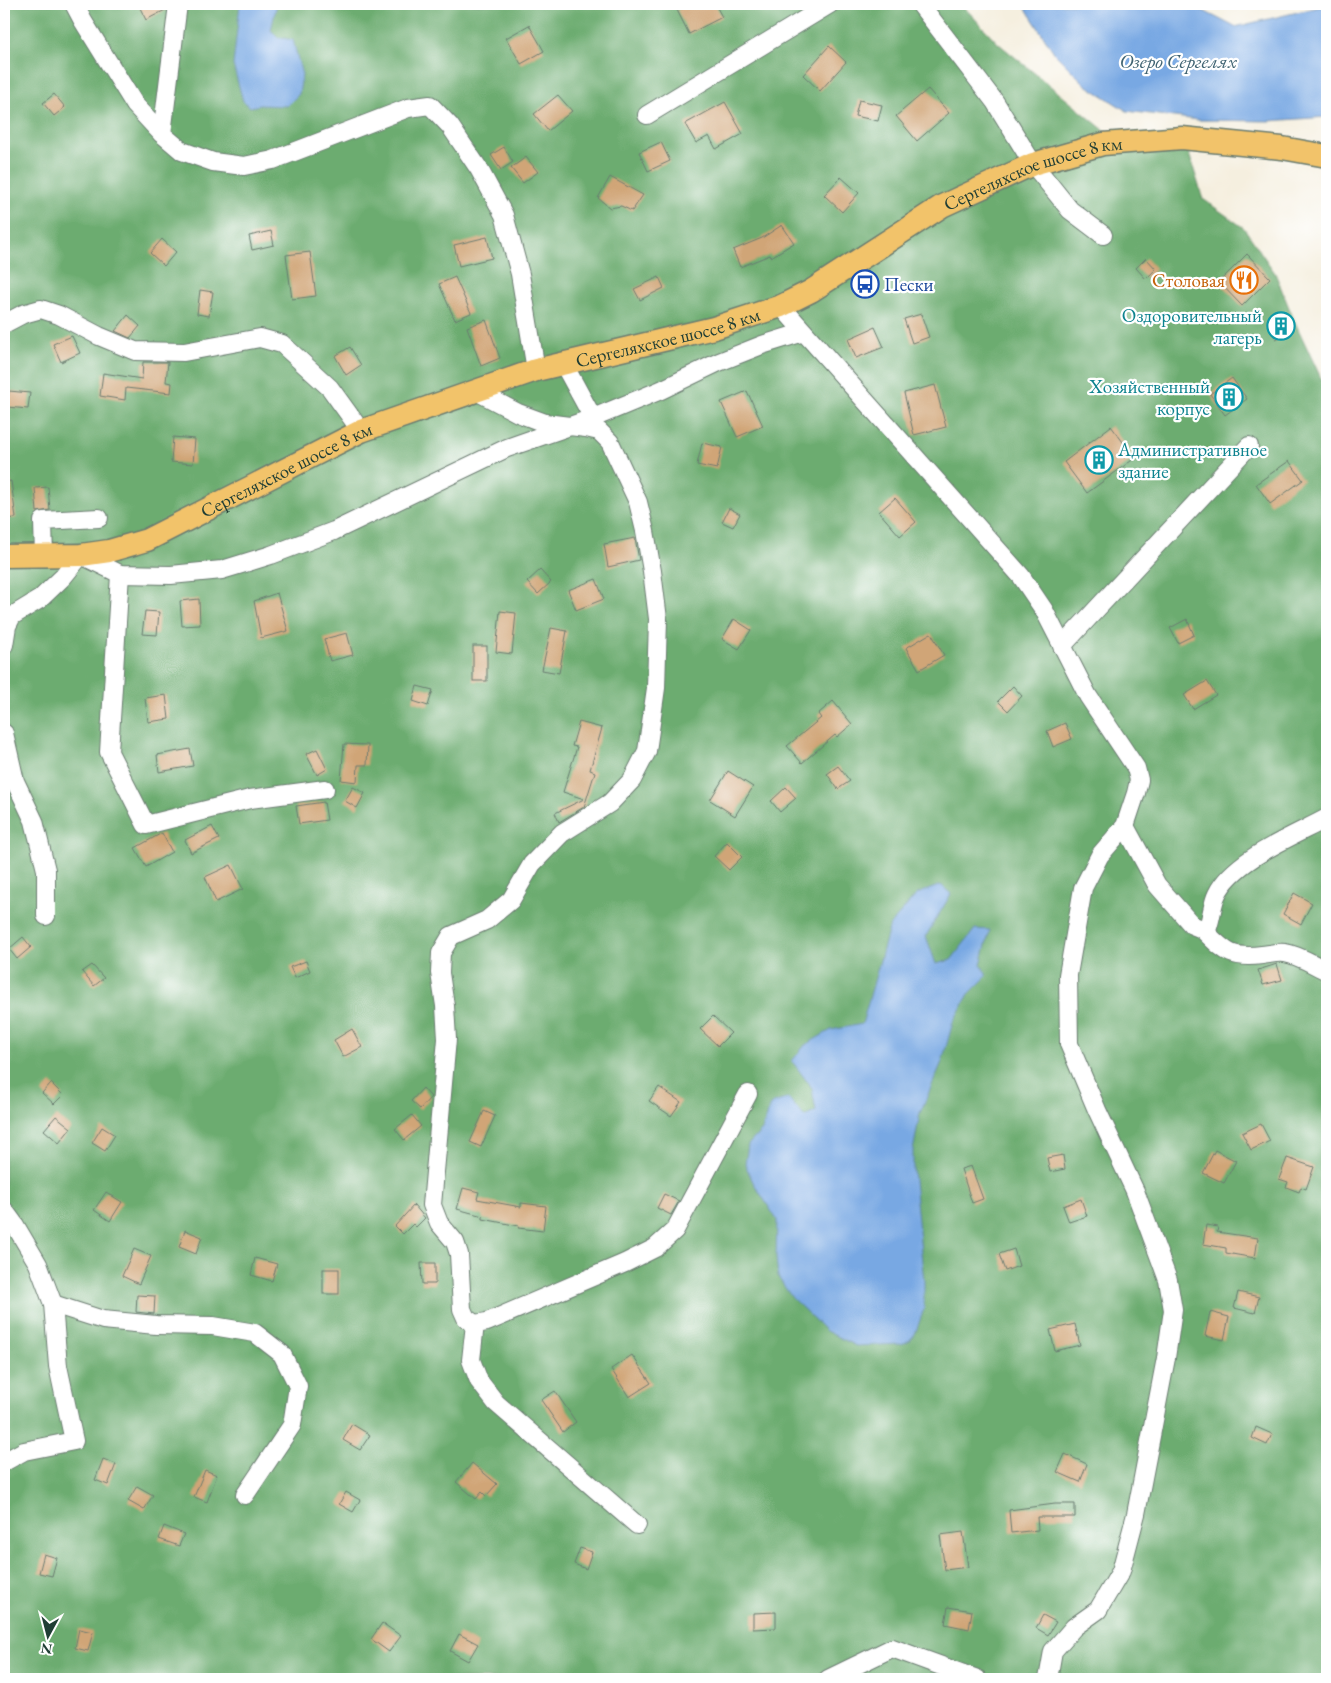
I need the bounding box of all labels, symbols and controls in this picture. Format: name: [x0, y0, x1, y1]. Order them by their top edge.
water label: Озеро Сергелях: [1120, 48, 1238, 74]
street label: Сергеляхское шоссе 8 км: [939, 130, 1123, 216]
restaurant icon: Столовая: [1229, 265, 1259, 295]
place label: Столовая: [1152, 268, 1226, 293]
bus stop icon: Пески: [850, 269, 880, 299]
place label: Пески: [884, 272, 934, 297]
street label: Сергеляхское шоссе 8 км: [573, 301, 763, 373]
place label: Оздоровительный лагерь: [1122, 303, 1262, 350]
building icon: Оздоровительный лагерь: [1266, 311, 1296, 341]
place label: Хозяйственный корпус: [1088, 374, 1210, 421]
building icon: Хозяйственный корпус: [1214, 382, 1244, 412]
street label: Сергеляхское шоссе 8 км: [196, 416, 375, 523]
place label: Административное здание: [1117, 437, 1267, 484]
building icon: Административное здание: [1084, 445, 1114, 475]
north arrow: [22, 1610, 72, 1660]
text: N: [39, 1639, 53, 1659]

